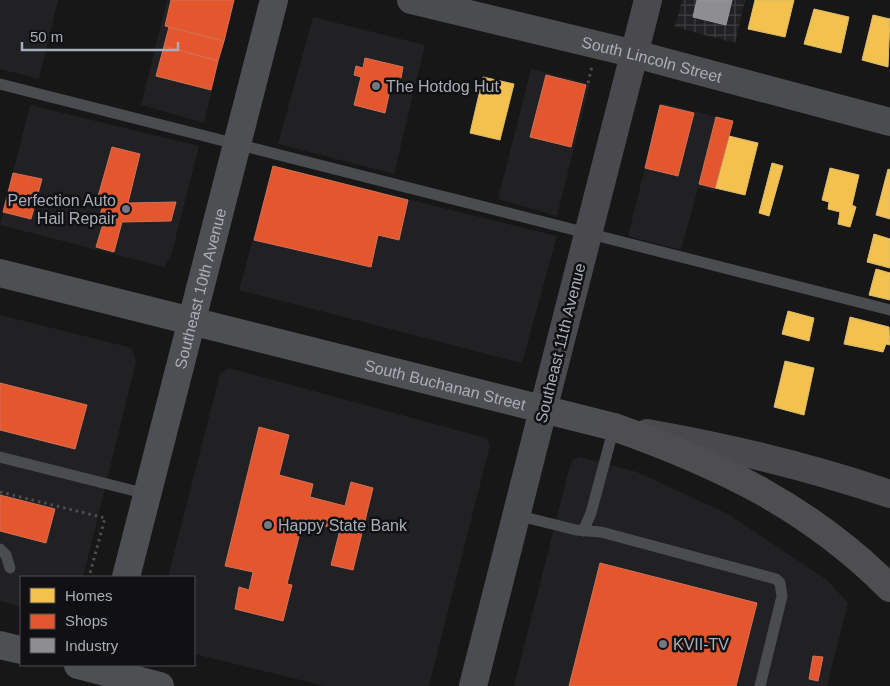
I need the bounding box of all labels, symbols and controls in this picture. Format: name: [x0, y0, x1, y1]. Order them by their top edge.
scale bar: [22, 20, 179, 52]
text: 50 m: [30, 28, 63, 45]
street label: South Lincoln Street: [580, 33, 724, 86]
place label: The Hotdog Hut: [386, 78, 500, 95]
marker: The Hotdog Hut: [370, 80, 382, 92]
place label: Perfection Auto Hail Repair: [7, 192, 117, 227]
marker: Perfection Auto Hail Repair: [120, 203, 132, 215]
street label: Southeast 10th Avenue: [172, 206, 229, 371]
street label: Southeast 11th Avenue: [532, 261, 589, 425]
street label: South Buchanan Street: [363, 357, 528, 414]
place label: Happy State Bank: [278, 517, 408, 534]
marker: Happy State Bank: [262, 519, 274, 531]
legend: [20, 576, 195, 666]
text: Homes: [65, 587, 113, 604]
text: Shops: [65, 612, 108, 629]
place label: KVII-TV: [673, 636, 729, 653]
text: Industry: [65, 637, 119, 654]
marker: KVII-TV: [657, 638, 669, 650]

